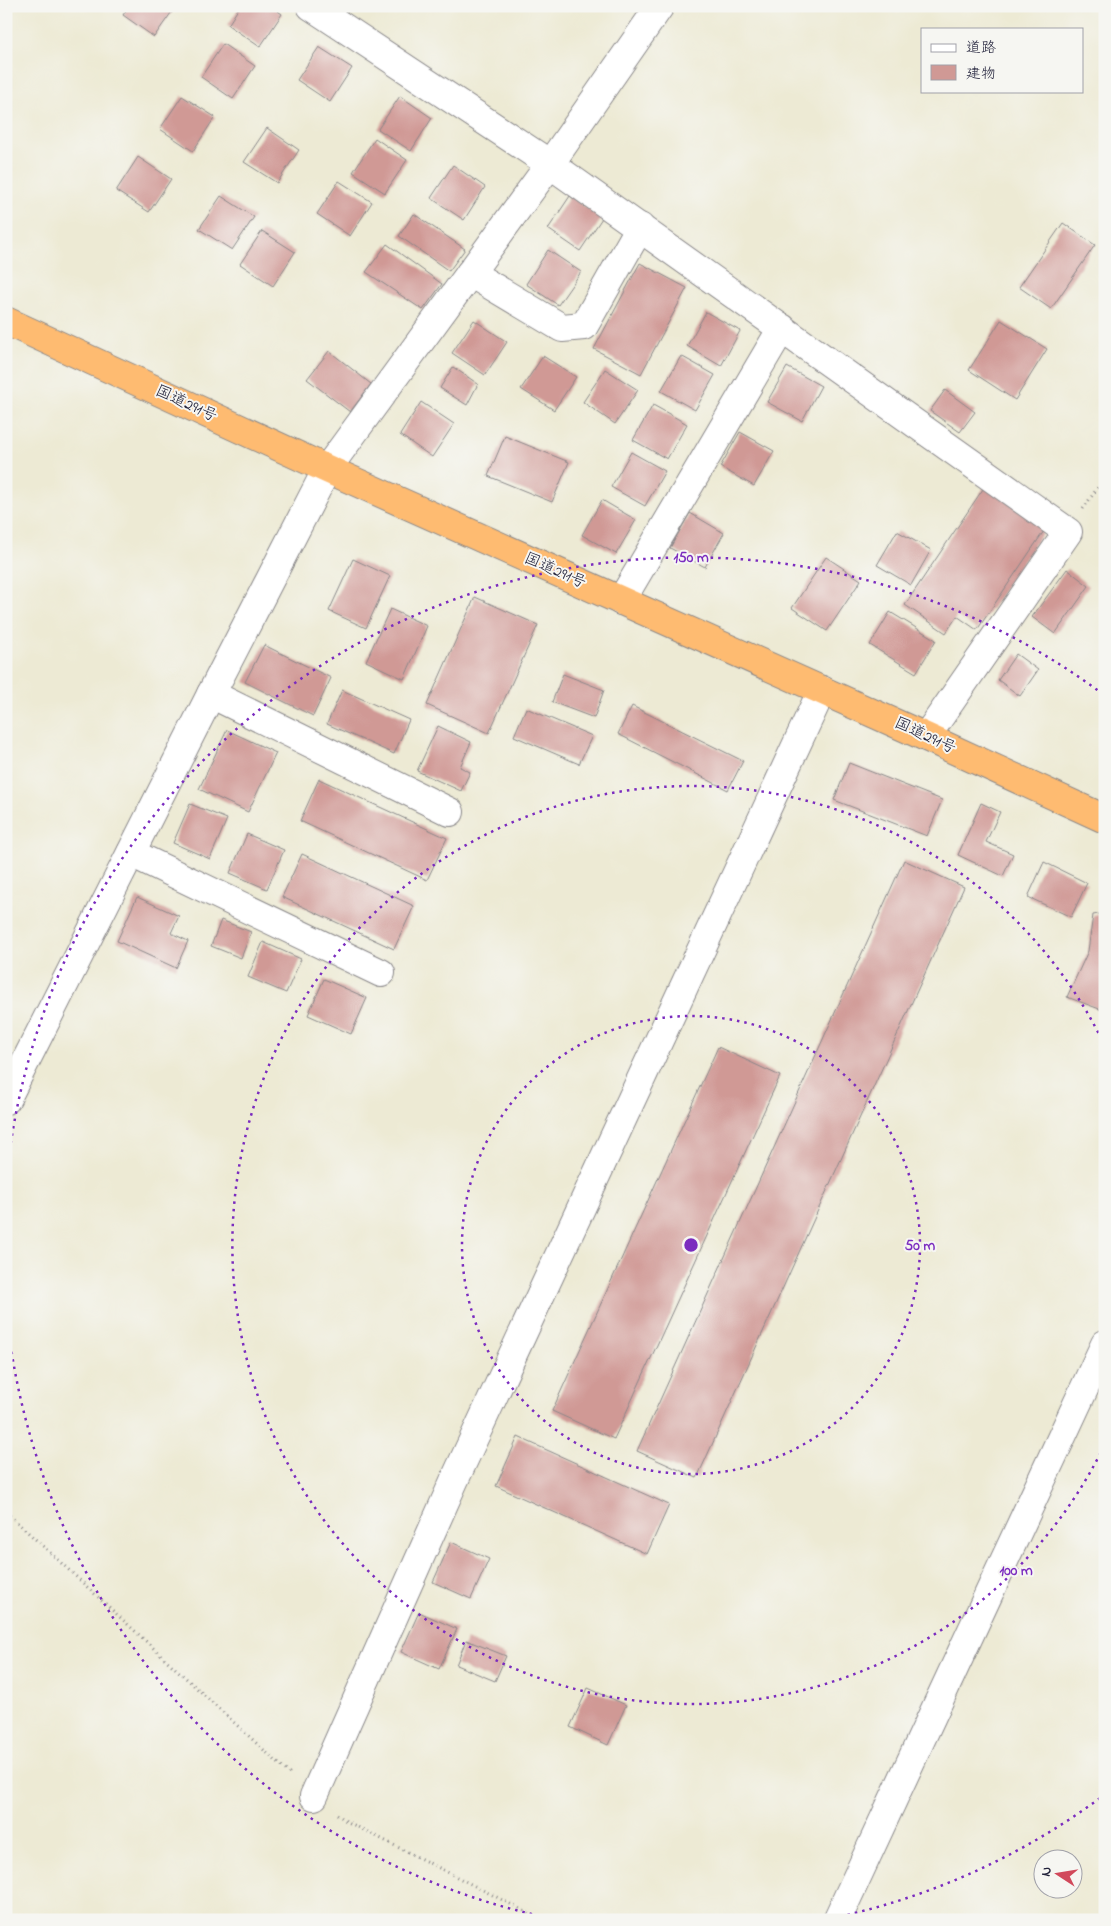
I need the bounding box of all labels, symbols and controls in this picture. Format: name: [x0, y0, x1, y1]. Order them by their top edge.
legend: [921, 28, 1084, 92]
text: 道路: [966, 37, 996, 59]
text: 建物: [966, 63, 996, 85]
street label: 国道291号: [151, 379, 221, 429]
street label: 国道291号: [520, 547, 590, 595]
text: 150 m: [673, 547, 709, 569]
street label: 国道291号: [890, 711, 960, 761]
text: 50 m: [905, 1235, 936, 1257]
centre of rings: [682, 1236, 700, 1254]
text: 100 m: [999, 1560, 1033, 1582]
north arrow: [1034, 1848, 1084, 1898]
text: N: [1035, 1865, 1058, 1878]

